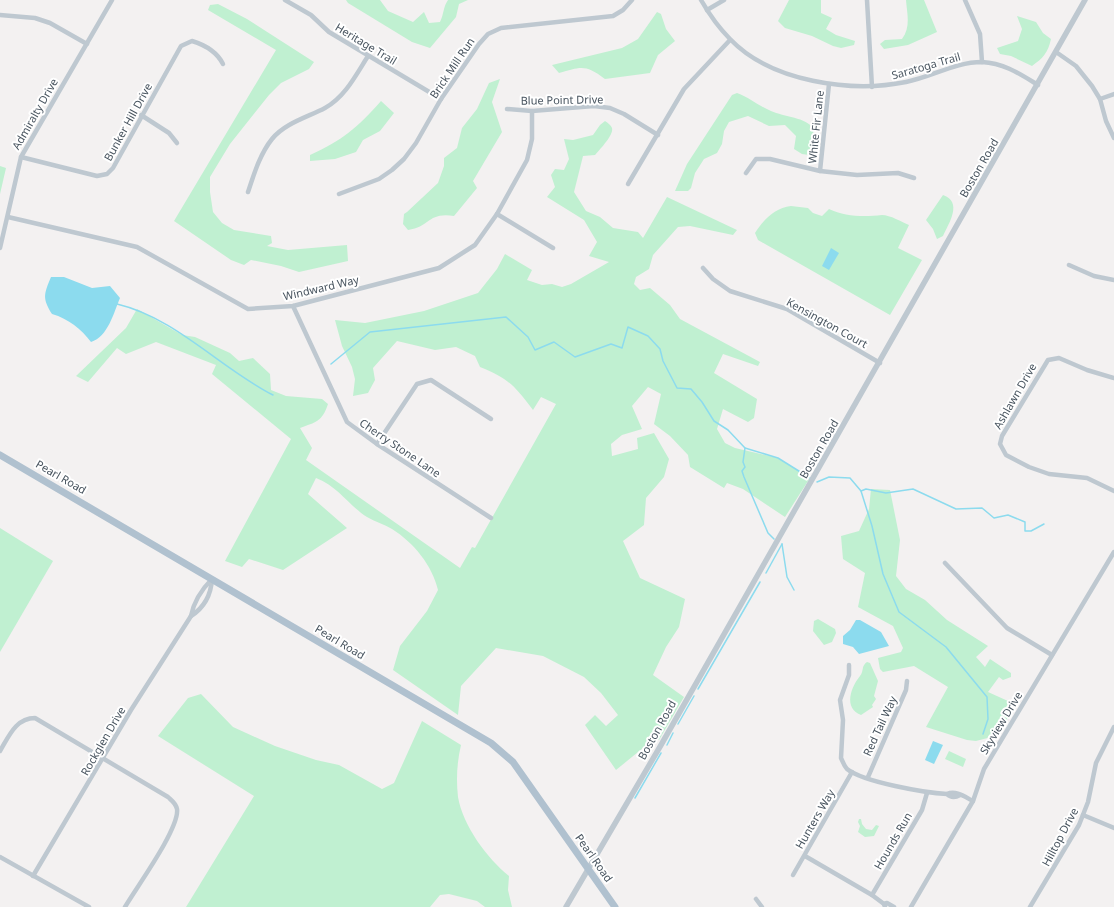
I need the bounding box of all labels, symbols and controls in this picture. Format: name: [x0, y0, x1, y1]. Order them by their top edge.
street label: Heritage Trail: [333, 19, 400, 68]
street label: Brick Mill Run: [426, 34, 477, 101]
street label: Saratoga Trail: [890, 49, 962, 82]
street label: Admiralty Drive: [8, 75, 61, 152]
street label: Bunker Hill Drive: [100, 80, 155, 163]
street label: White Fir Lane: [804, 89, 827, 164]
street label: Blue Point Drive: [520, 91, 604, 108]
street label: Boston Road: [956, 136, 1002, 200]
street label: Windward Way: [282, 271, 361, 304]
street label: Kensington Court: [784, 294, 871, 351]
street label: Ashlawn Drive: [990, 360, 1039, 431]
street label: Cherry Stone Lane: [357, 415, 444, 480]
street label: Boston Road: [796, 417, 842, 481]
street label: Pearl Road: [33, 456, 89, 497]
street label: Pearl Road: [313, 621, 368, 662]
street label: Skyview Drive: [976, 689, 1025, 757]
street label: Red Tail Way: [859, 693, 900, 758]
street label: Boston Road: [634, 697, 679, 762]
street label: Rockglen Drive: [77, 704, 128, 778]
street label: Hunters Way: [791, 786, 838, 851]
street label: Hilltop Drive: [1038, 805, 1081, 869]
street label: Hounds Run: [870, 809, 915, 872]
street label: Pearl Road: [572, 831, 617, 885]

